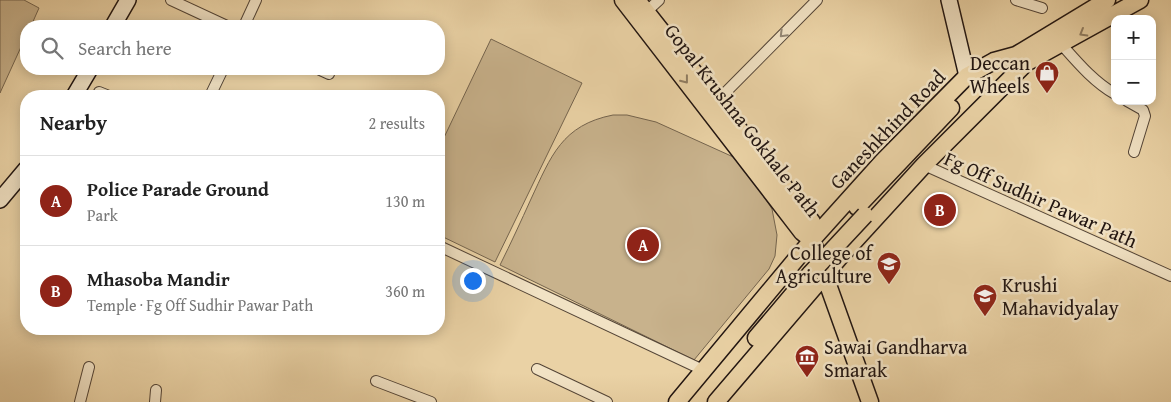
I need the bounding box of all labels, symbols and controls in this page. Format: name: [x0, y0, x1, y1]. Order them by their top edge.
map controls: [1111, 15, 1156, 105]
button: +: [1111, 15, 1156, 60]
street label: Gopal Krushna Gokhale Path: [658, 17, 828, 223]
search box: [20, 20, 445, 75]
one-way arrow: [1079, 26, 1088, 36]
one-way arrow: [780, 29, 789, 38]
icon: search: [38, 34, 66, 62]
text: Search here: [78, 34, 172, 62]
place label: Deccan Wheels: [969, 48, 1030, 100]
shop icon: Deccan Wheels: [1034, 60, 1060, 94]
button: −: [1111, 60, 1156, 105]
street label: Ganeshkhind Road: [822, 63, 952, 195]
one-way arrow: [679, 74, 688, 84]
text: Nearby: [40, 107, 107, 138]
text: 2 results: [368, 111, 425, 135]
street label: Fg Off Sudhir Pawar Path: [940, 143, 1142, 255]
text: Police Parade Ground: [87, 175, 269, 203]
text: A: [51, 189, 61, 213]
text: 130 m: [385, 189, 425, 213]
pin: B: [924, 191, 956, 229]
text: Park: [87, 203, 118, 227]
pin: A: [627, 226, 659, 264]
place label: College of Agriculture: [776, 238, 875, 290]
school or university icon: College of Agriculture: [876, 251, 902, 285]
text: Mhasoba Mandir: [87, 265, 230, 293]
your location: [460, 268, 486, 294]
place label: Krushi Mahavidyalay: [1002, 270, 1119, 322]
text: B: [51, 279, 61, 303]
text: 360 m: [385, 279, 425, 303]
school or university icon: Krushi Mahavidyalay: [972, 283, 998, 317]
text: Temple · Fg Off Sudhir Pawar Path: [87, 293, 313, 317]
place label: Sawai Gandharva Smarak: [824, 332, 968, 384]
museum icon: Sawai Gandharva Smarak: [794, 344, 820, 378]

